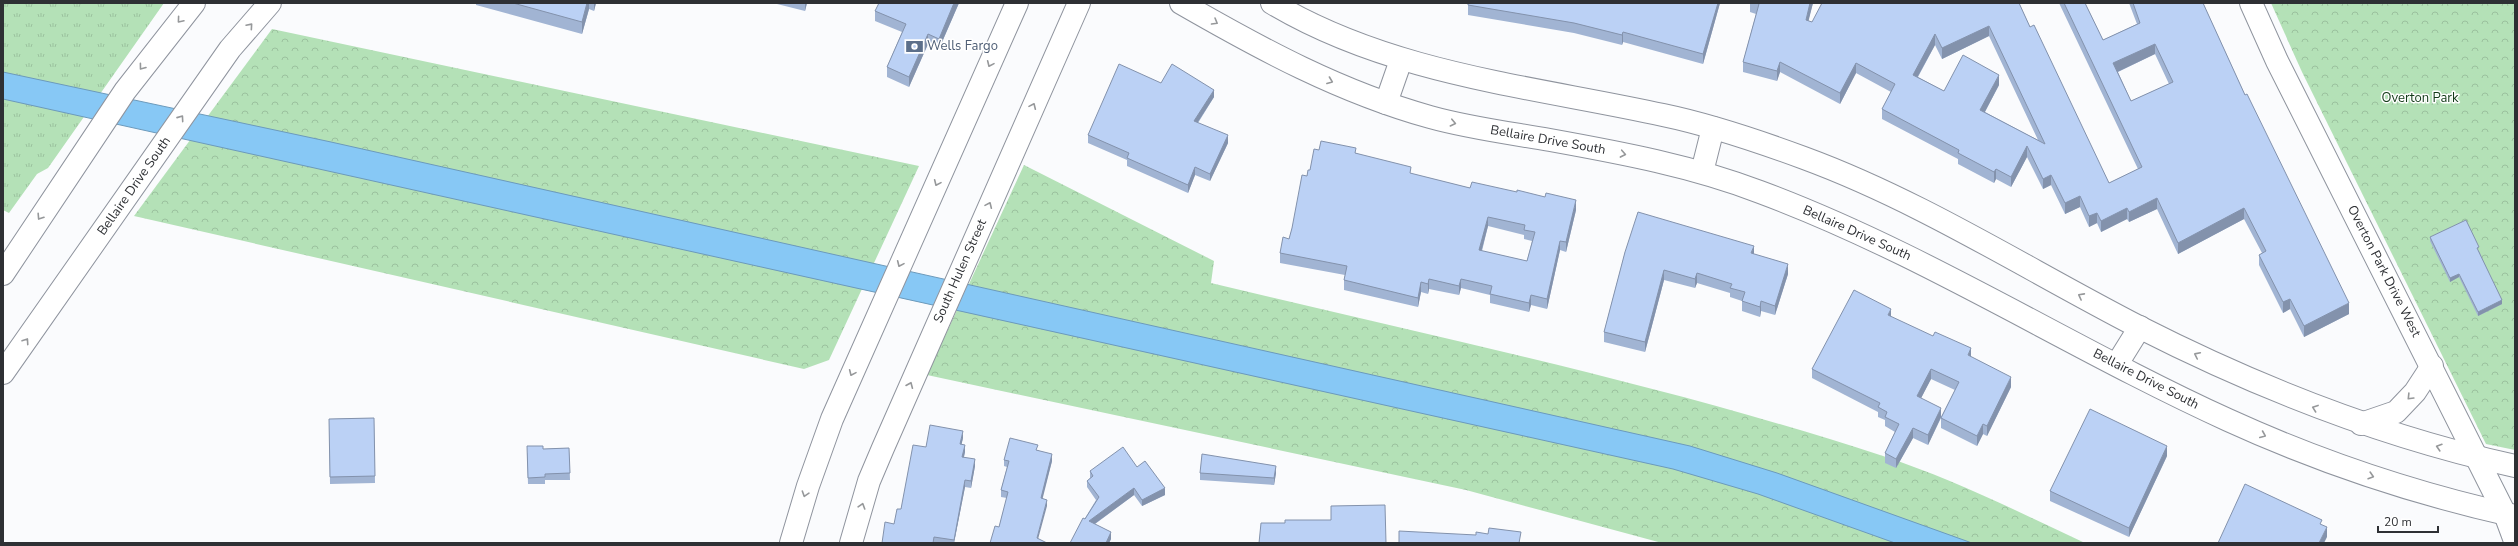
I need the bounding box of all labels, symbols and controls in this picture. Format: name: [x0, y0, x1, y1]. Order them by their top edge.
one-way arrow: [177, 15, 184, 22]
one-way arrow: [1211, 18, 1218, 25]
one-way arrow: [246, 23, 253, 31]
bank icon: Wells Fargo: [904, 36, 924, 56]
place label: Wells Fargo: [927, 37, 998, 55]
one-way arrow: [987, 60, 995, 68]
one-way arrow: [140, 63, 147, 70]
one-way arrow: [1327, 77, 1334, 85]
park label: Overton Park: [2382, 89, 2459, 107]
one-way arrow: [1028, 103, 1036, 111]
one-way arrow: [177, 115, 184, 122]
one-way arrow: [1450, 118, 1457, 126]
street label: Bellaire Drive South: [1489, 121, 1607, 159]
street label: Bellaire Drive South: [93, 133, 175, 239]
one-way arrow: [1619, 149, 1626, 157]
one-way arrow: [933, 179, 941, 186]
one-way arrow: [984, 201, 992, 209]
street label: Bellaire Drive South: [1800, 201, 1914, 265]
street label: Overton Park Drive West: [2343, 202, 2425, 340]
one-way arrow: [37, 213, 45, 220]
street label: South Hulen Street: [929, 216, 991, 326]
one-way arrow: [897, 260, 905, 268]
one-way arrow: [2078, 293, 2085, 300]
one-way arrow: [21, 339, 28, 346]
street label: Bellaire Drive South: [2090, 344, 2202, 414]
one-way arrow: [2193, 352, 2201, 360]
one-way arrow: [849, 369, 857, 376]
one-way arrow: [905, 381, 913, 389]
one-way arrow: [2407, 392, 2414, 400]
one-way arrow: [2312, 404, 2319, 412]
one-way arrow: [2260, 431, 2267, 439]
one-way arrow: [2436, 443, 2443, 451]
one-way arrow: [2367, 471, 2374, 480]
one-way arrow: [801, 490, 810, 497]
one-way arrow: [857, 502, 866, 509]
scale bar: [2378, 508, 2438, 534]
text: 20 m: [2384, 514, 2412, 530]

